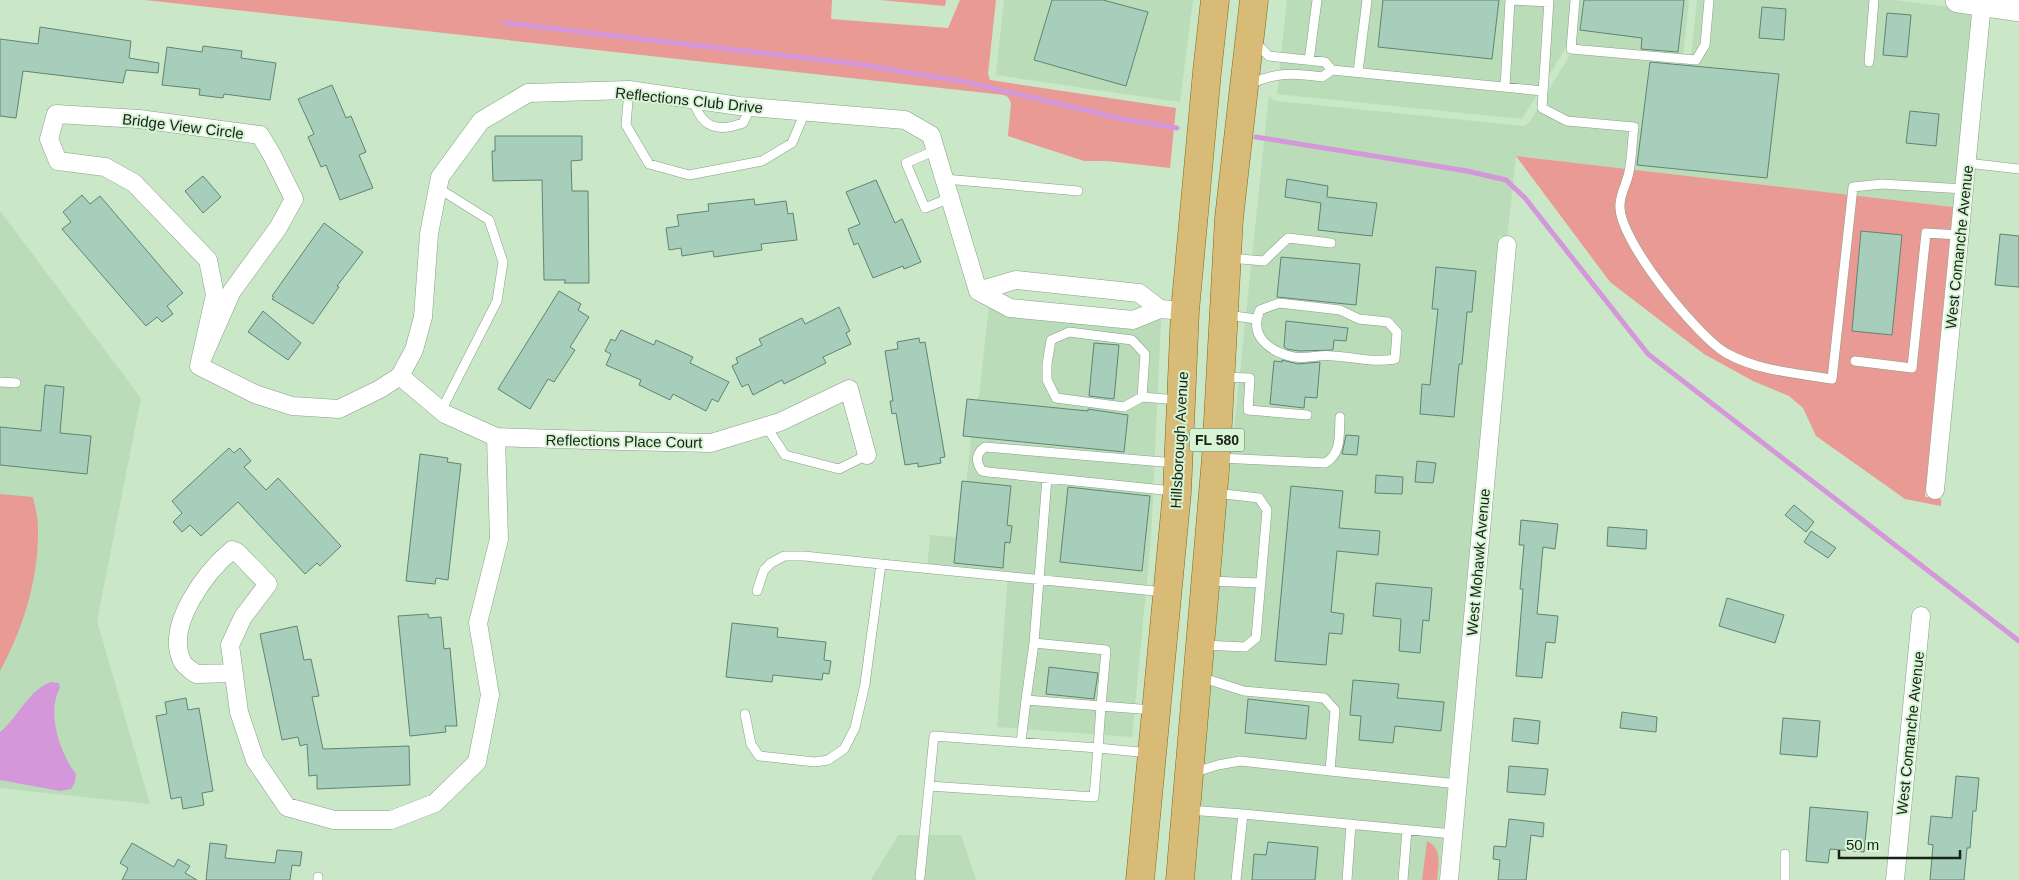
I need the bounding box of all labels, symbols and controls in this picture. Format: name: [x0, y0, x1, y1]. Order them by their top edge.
street label: Reflections Club Drive: [614, 84, 764, 116]
street label: Bridge View Circle: [121, 110, 245, 142]
street label: West Comanche Avenue: [1942, 164, 1976, 330]
street label: Hillsborough Avenue: [1167, 371, 1191, 509]
road number: FL 580: [1190, 428, 1244, 452]
street label: Reflections Place Court: [545, 431, 703, 451]
street label: West Mohawk Avenue: [1463, 488, 1493, 636]
street label: West Comanche Avenue: [1893, 650, 1927, 816]
scale bar: [1839, 828, 1960, 860]
text: 50 m: [1846, 836, 1879, 853]

